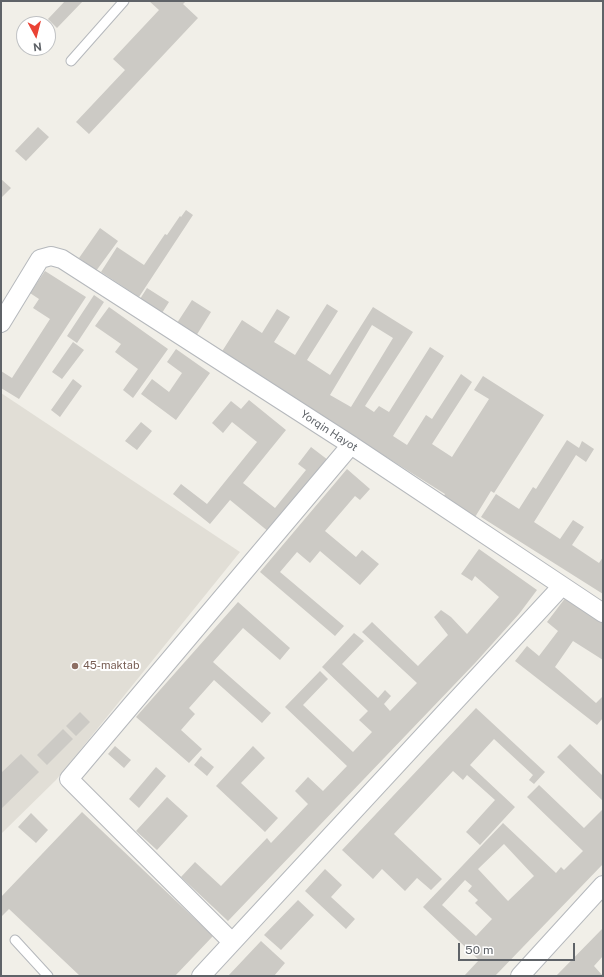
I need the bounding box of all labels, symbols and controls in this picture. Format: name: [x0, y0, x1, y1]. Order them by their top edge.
north arrow: [16, 16, 56, 56]
text: N: [32, 40, 42, 53]
street label: Yorqin Hayot: [298, 408, 360, 454]
place label: 45-maktab: [83, 659, 140, 673]
marker: 45-maktab: [70, 661, 80, 671]
scale bar: [460, 935, 577, 961]
text: 50 m: [465, 943, 493, 957]

